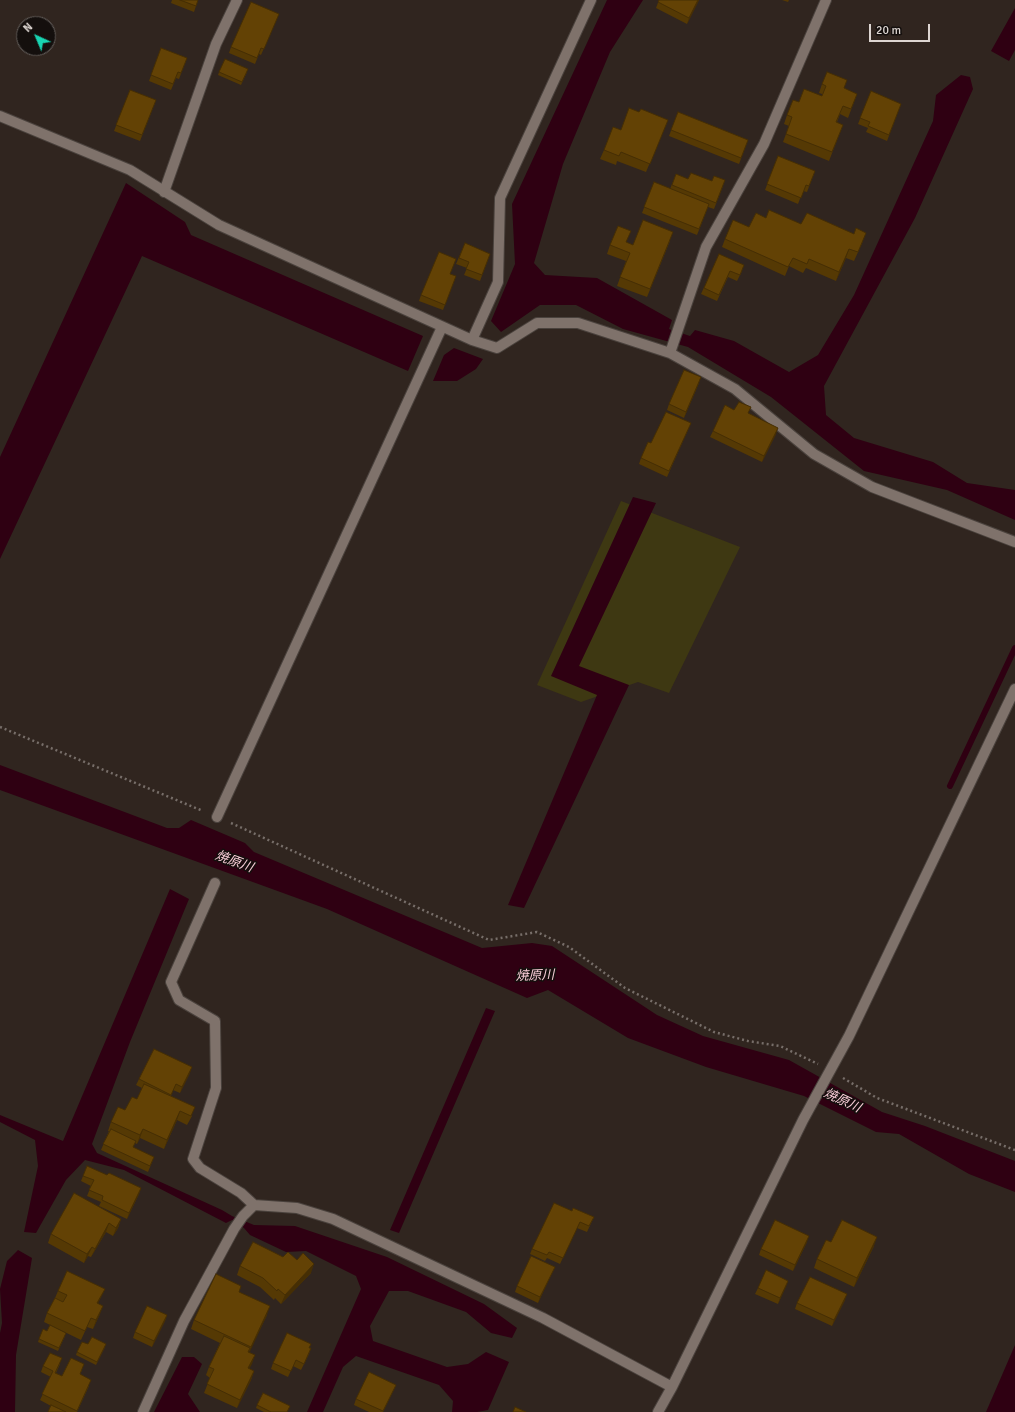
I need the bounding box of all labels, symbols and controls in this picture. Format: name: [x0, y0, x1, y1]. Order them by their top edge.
north arrow: [16, 16, 56, 56]
scale bar: [871, 16, 932, 42]
text: N: [21, 20, 35, 35]
text: 20 m: [876, 23, 901, 38]
water label: 焼原川: [213, 848, 255, 876]
water label: 焼原川: [515, 968, 555, 984]
water label: 焼原川: [821, 1086, 863, 1116]

